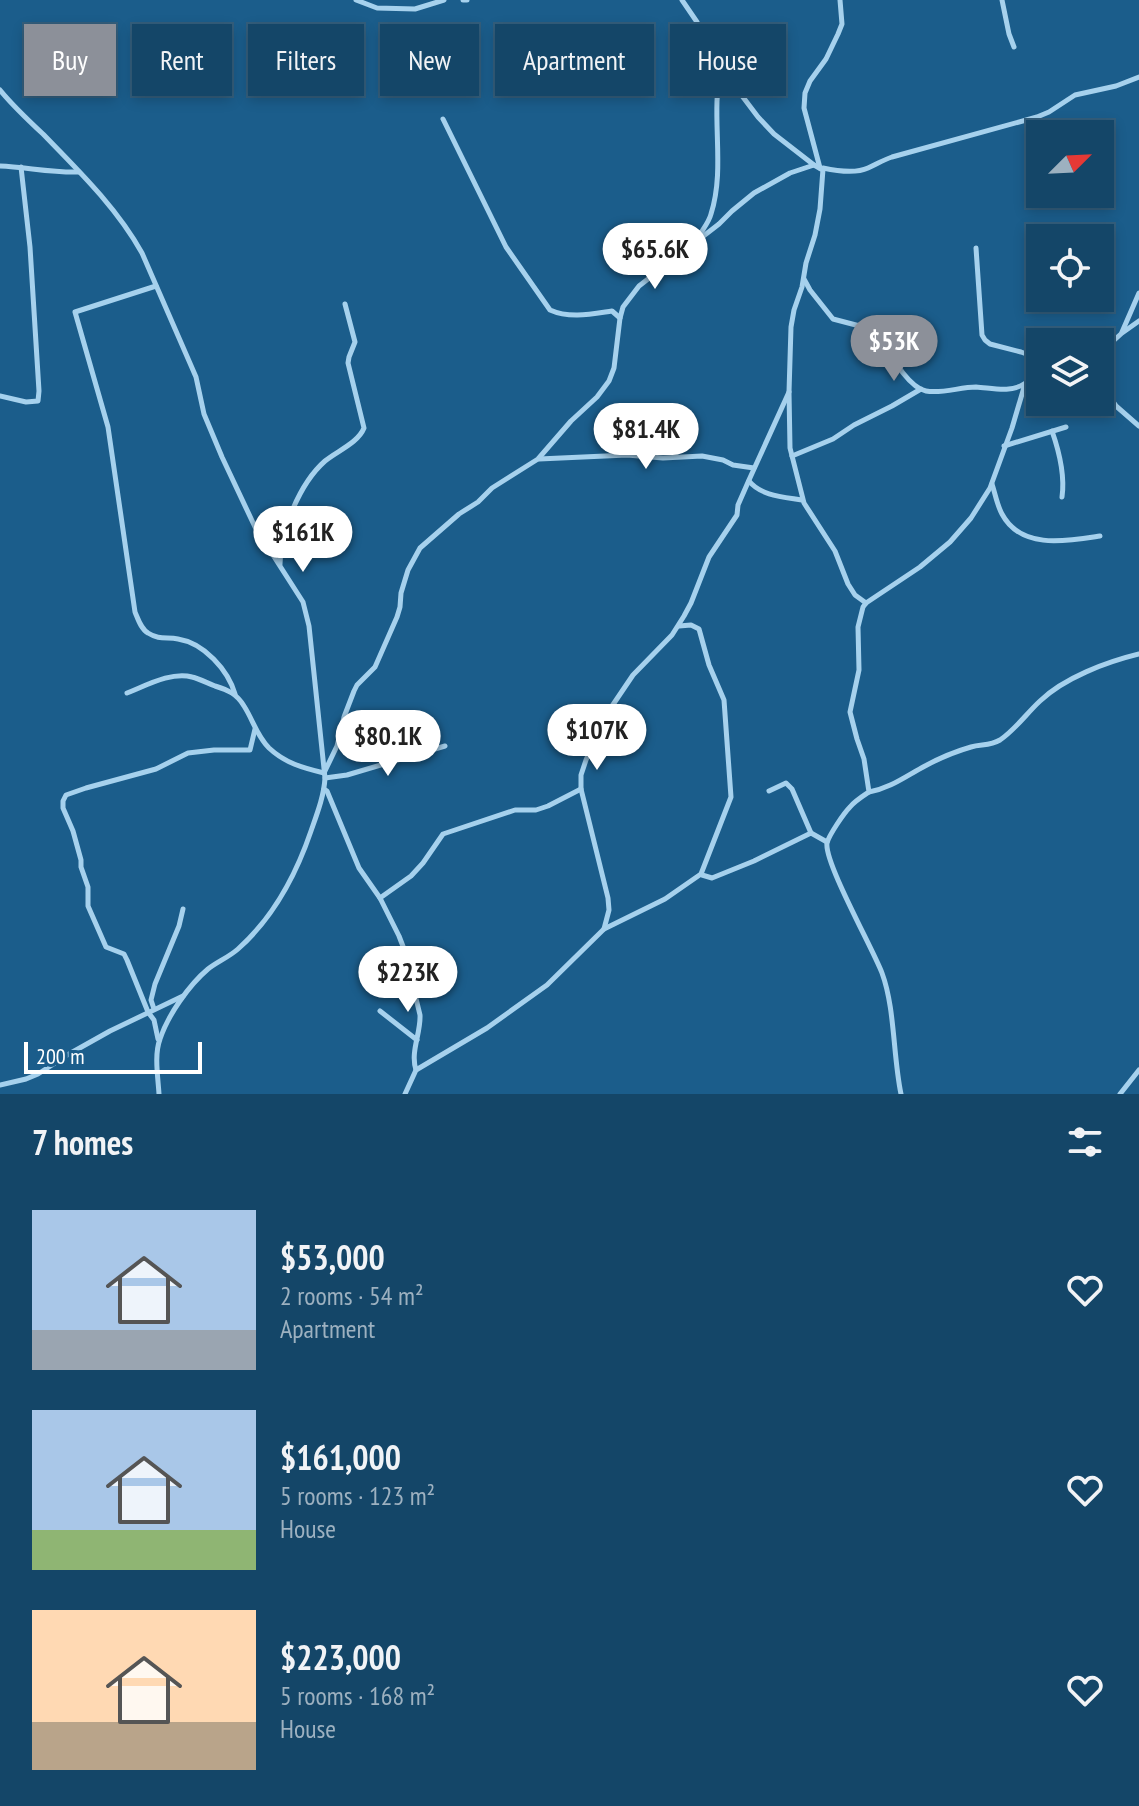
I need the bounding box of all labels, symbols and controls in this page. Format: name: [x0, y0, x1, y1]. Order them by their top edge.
chip: Buy: [24, 24, 116, 96]
chip: Rent: [132, 24, 232, 96]
chip: Filters: [248, 24, 364, 96]
chip: New: [380, 24, 479, 96]
chip: Apartment: [495, 24, 654, 96]
chip: House: [670, 24, 786, 96]
north arrow: [1026, 120, 1114, 208]
map controls: [1026, 120, 1114, 416]
pin: $65.6K: [590, 223, 720, 291]
button: locate: [1026, 224, 1114, 312]
text: $65.6K: [621, 232, 689, 265]
pin: $53K: [847, 315, 941, 383]
text: $53K: [869, 324, 919, 357]
button: layers: [1026, 328, 1114, 416]
pin: $81.4K: [581, 403, 711, 471]
text: $81.4K: [612, 412, 680, 445]
pin: $161K: [247, 506, 359, 574]
text: $161K: [271, 515, 335, 548]
pin: $107K: [541, 704, 653, 772]
pin: $80.1K: [323, 710, 453, 778]
text: $107K: [565, 713, 629, 746]
text: $80.1K: [354, 719, 422, 752]
pin: $223K: [352, 946, 464, 1014]
text: $223K: [376, 955, 440, 988]
scale bar: [24, 1038, 202, 1074]
text: 200 m: [36, 1042, 85, 1070]
text: 7 homes: [32, 1120, 133, 1164]
icon: filters: [1063, 1120, 1107, 1164]
text: $53,000: [280, 1235, 385, 1279]
icon: home: [96, 1242, 192, 1338]
icon: heart: [1063, 1268, 1107, 1312]
text: 2 rooms · 54 m²: [280, 1279, 424, 1312]
text: Apartment: [280, 1312, 375, 1345]
text: $161,000: [280, 1435, 401, 1479]
icon: home: [96, 1442, 192, 1538]
icon: heart: [1063, 1468, 1107, 1512]
text: 5 rooms · 123 m²: [280, 1479, 435, 1512]
text: House: [280, 1512, 336, 1545]
text: $223,000: [280, 1635, 401, 1679]
icon: home: [96, 1642, 192, 1738]
icon: heart: [1063, 1668, 1107, 1712]
text: 5 rooms · 168 m²: [280, 1679, 435, 1712]
text: House: [280, 1712, 336, 1745]

